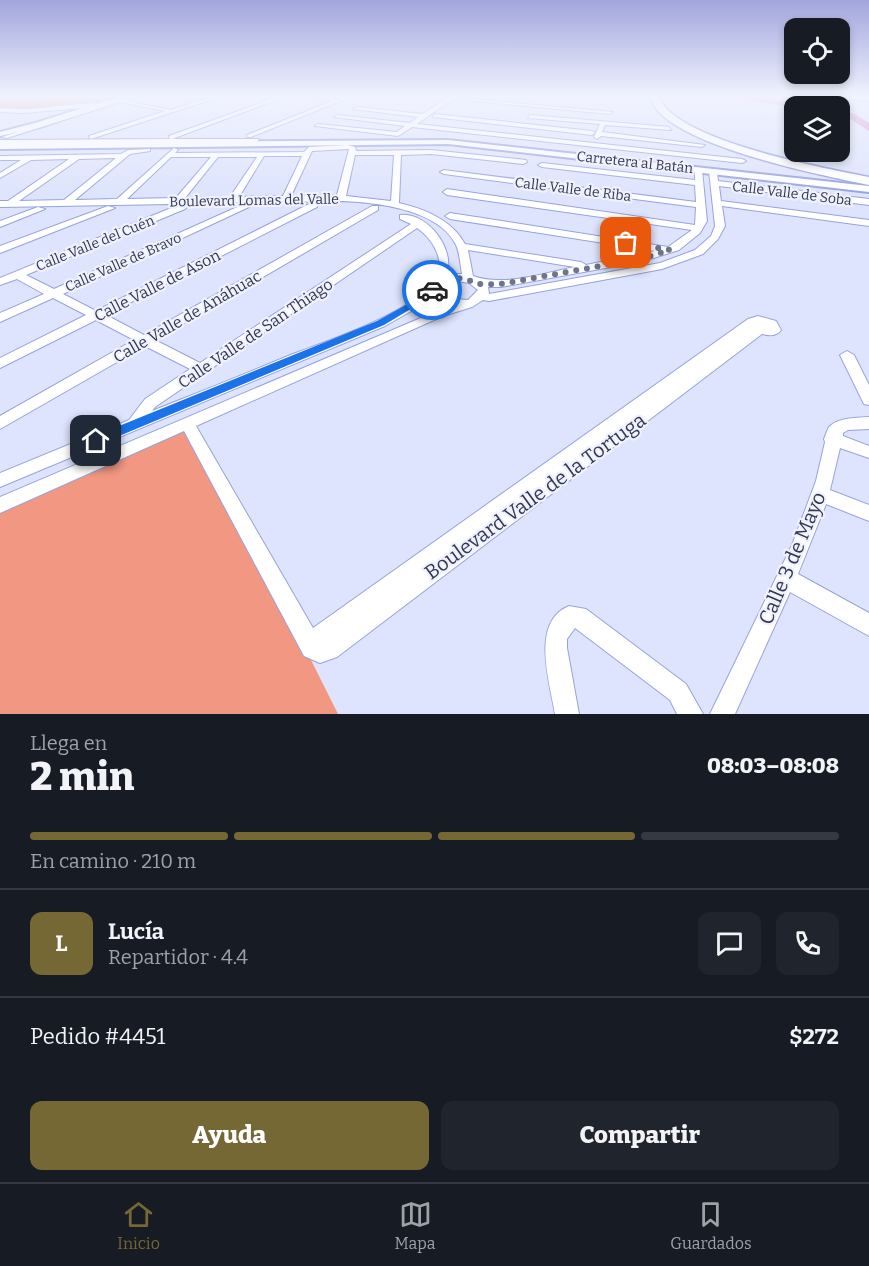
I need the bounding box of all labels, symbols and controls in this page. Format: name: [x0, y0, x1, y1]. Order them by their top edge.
map controls: [784, 18, 850, 162]
button: locate: [784, 18, 850, 84]
button: layers: [784, 96, 850, 162]
street label: Carretera al Batán: [576, 148, 694, 177]
street label: Calle Valle de Riba: [514, 174, 633, 205]
street label: Calle Valle de Soba: [731, 178, 853, 209]
street label: Boulevard Lomas del Valle: [169, 191, 339, 210]
street label: Calle Valle del Cuén: [33, 212, 157, 275]
pin: [600, 217, 651, 268]
icon: bag: [609, 226, 642, 259]
street label: Calle Valle de Bravo: [62, 229, 184, 296]
street label: Calle Valle de Ason: [91, 245, 223, 325]
courier: [402, 260, 462, 320]
street label: Calle Valle de Anáhuac: [110, 266, 265, 367]
street label: Calle Valle de San Thiago: [174, 274, 336, 392]
icon: car: [416, 274, 449, 307]
street label: Boulevard Valle de la Tortuga: [420, 408, 650, 584]
pin: [70, 415, 121, 466]
icon: home: [79, 424, 112, 457]
street label: Calle 3 de Mayo: [753, 488, 831, 628]
text: Llega en: [30, 731, 107, 755]
text: 08:03–08:08: [707, 752, 839, 779]
text: 2 min: [30, 754, 134, 800]
text: En camino · 210 m: [30, 849, 196, 873]
button: chat: [698, 912, 761, 975]
button: phone: [776, 912, 839, 975]
text: Lucía: [108, 918, 164, 945]
text: L: [55, 930, 68, 957]
text: Repartidor · 4.4: [108, 945, 248, 969]
text: Pedido #4451: [30, 1023, 165, 1050]
text: $272: [789, 1023, 839, 1050]
button: Ayuda: [30, 1101, 429, 1170]
button: Compartir: [441, 1101, 839, 1170]
tab: Inicio: [117, 1198, 160, 1253]
tab: Mapa: [395, 1198, 436, 1253]
tab: Guardados: [670, 1198, 752, 1253]

